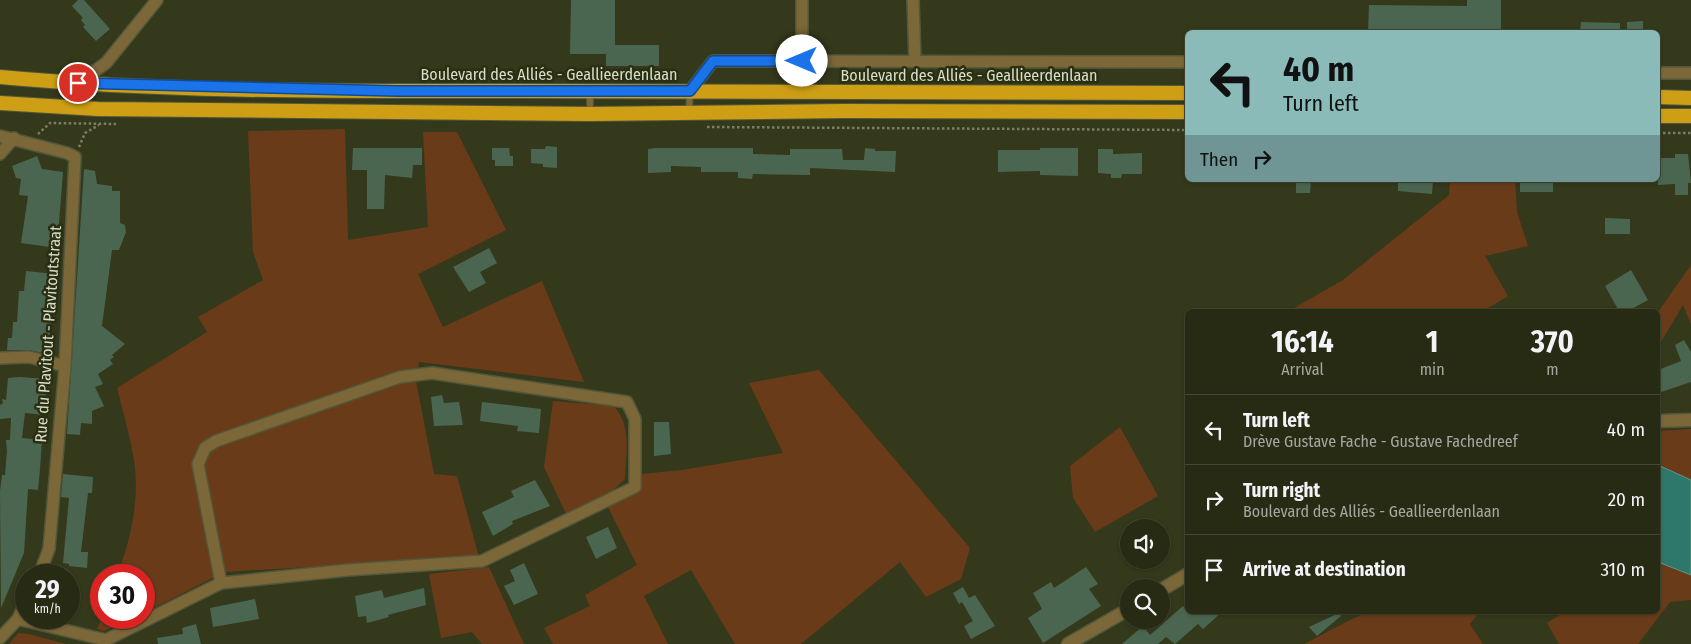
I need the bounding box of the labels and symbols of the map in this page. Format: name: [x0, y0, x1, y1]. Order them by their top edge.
position arrow: [775, 34, 827, 86]
pin: [57, 62, 99, 104]
street label: Boulevard des Alliés - Geallieerdenlaan: [421, 65, 677, 84]
street label: Boulevard des Alliés - Geallieerdenlaan: [841, 66, 1097, 85]
street label: Rue du Plavitout - Plavitoutstraat: [31, 224, 65, 443]
speed limit sign: 30: [90, 564, 155, 629]

